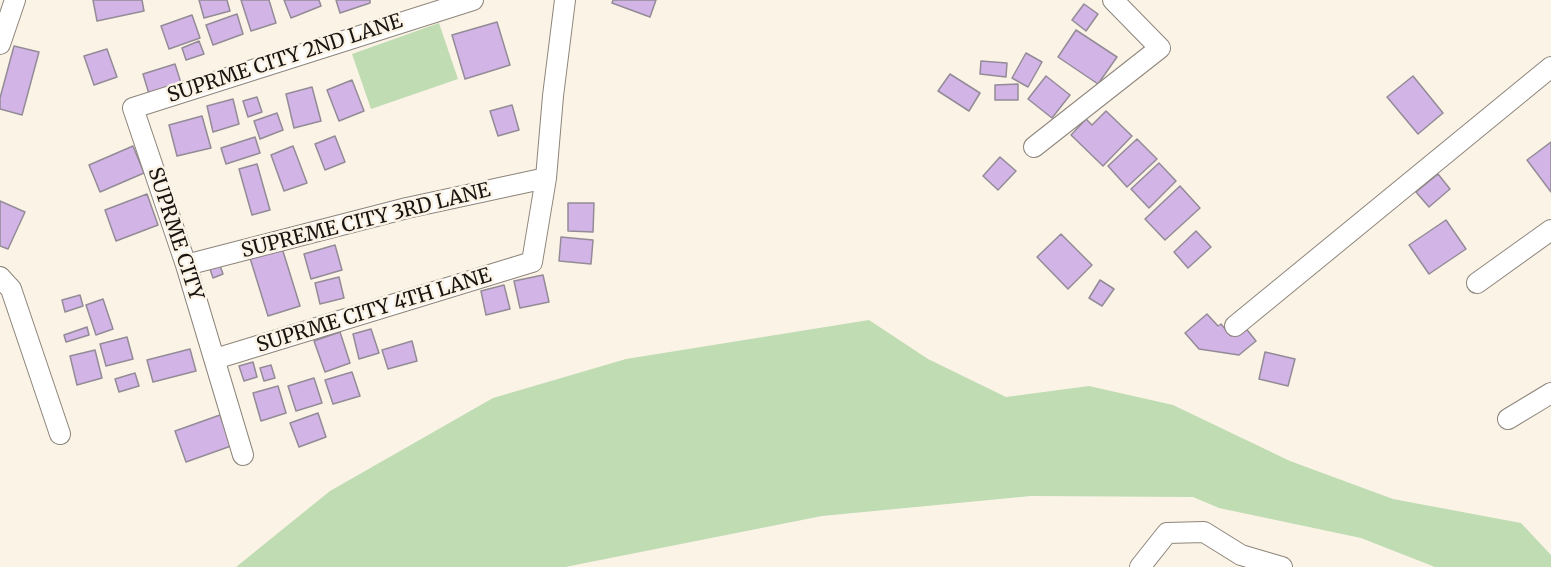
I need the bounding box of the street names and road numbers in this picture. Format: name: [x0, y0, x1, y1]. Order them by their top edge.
street label: SUPRME CITY 2ND LANE: [165, 10, 405, 108]
street label: SUPRME CITY: [142, 164, 208, 304]
street label: SUPREME CITY 3RD LANE: [239, 178, 493, 264]
street label: SUPRME CITY 4TH LANE: [254, 264, 494, 358]

